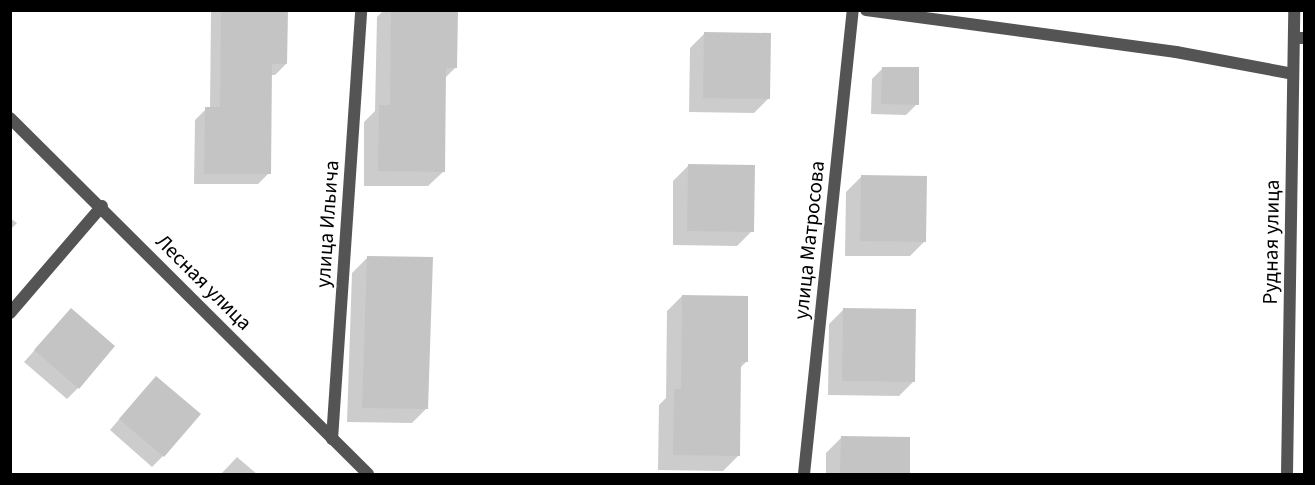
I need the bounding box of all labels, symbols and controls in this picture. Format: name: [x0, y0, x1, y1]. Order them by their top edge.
street label: улица Ильича: [310, 159, 344, 289]
street label: улица Матросова: [788, 159, 830, 321]
street label: Рудная улица: [1257, 179, 1285, 305]
street label: Лесная улица: [151, 229, 257, 335]

